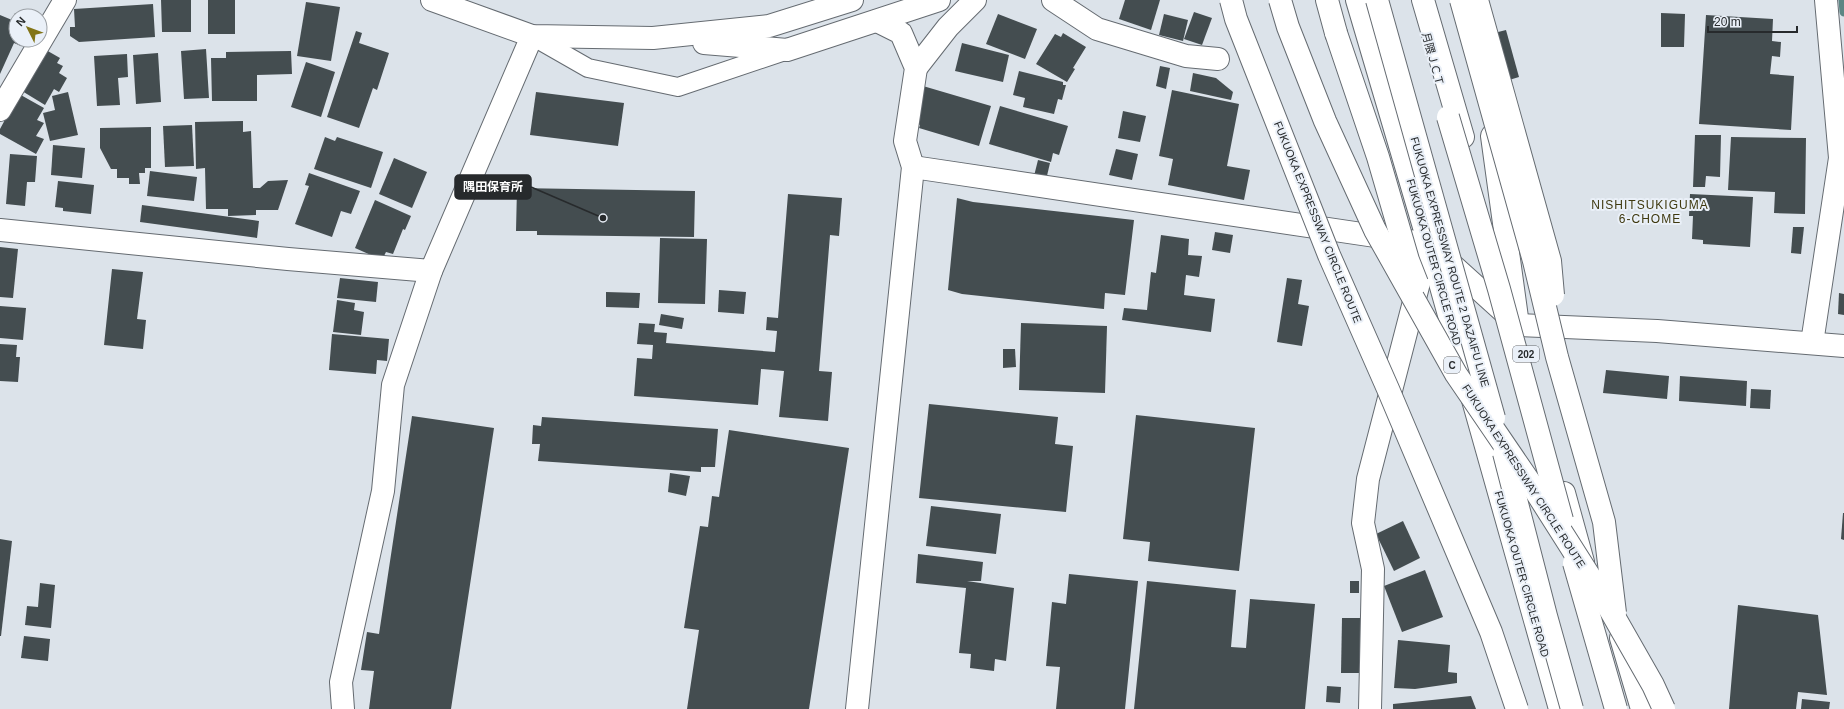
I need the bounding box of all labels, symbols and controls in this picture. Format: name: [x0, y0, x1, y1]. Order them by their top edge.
north arrow: [8, 8, 48, 48]
scale bar: [1708, 8, 1797, 34]
text: N: [13, 14, 28, 28]
text: 20 m: [1714, 15, 1741, 29]
street label: 月隈ＪＣＴ: [1420, 31, 1446, 87]
street label: FUKUOKA EXPRESSWAY CIRCLE ROUTE: [1272, 120, 1364, 324]
street label: FUKUOKA EXPRESSWAY ROUTE 2 DAZAIFU LINE: [1408, 136, 1492, 388]
callout: 隅田保育所: [455, 175, 531, 199]
street label: FUKUOKA OUTER CIRCLE ROAD: [1404, 178, 1464, 347]
text: 隅田保育所: [463, 180, 523, 194]
district label: NISHITSUKIGUMA 6-CHOME: [1591, 198, 1709, 226]
road number: 202: [1513, 346, 1539, 362]
road number: C: [1444, 357, 1460, 373]
street label: FUKUOKA EXPRESSWAY CIRCLE ROUTE: [1460, 382, 1588, 570]
street label: FUKUOKA OUTER CIRCLE ROAD: [1492, 490, 1552, 659]

